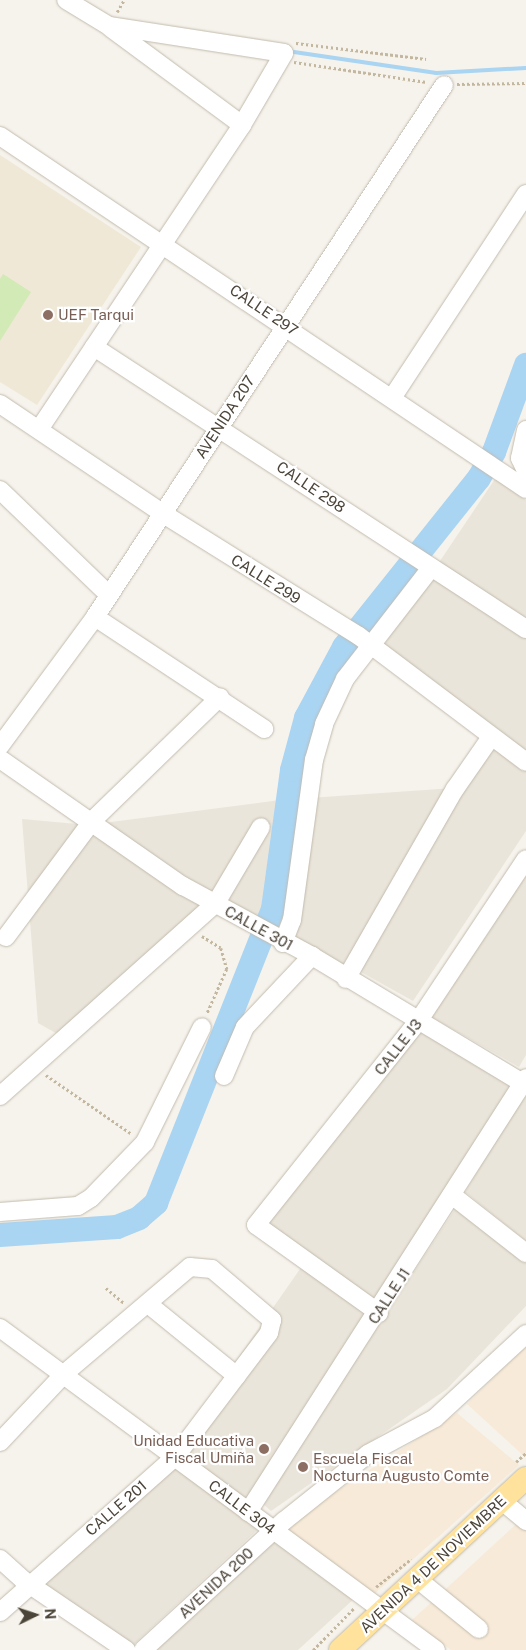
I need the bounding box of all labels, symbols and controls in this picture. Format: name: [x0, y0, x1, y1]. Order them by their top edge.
street label: CALLE 297: [227, 281, 301, 339]
place label: UEF Tarqui: [58, 306, 134, 324]
marker: UEF Tarqui: [42, 309, 54, 321]
street label: AVENIDA 207: [192, 372, 258, 462]
street label: CALLE 298: [273, 457, 349, 517]
street label: CALLE 299: [228, 551, 304, 607]
street label: CALLE 301: [222, 902, 296, 954]
street label: CALLE J3: [370, 1015, 426, 1079]
street label: CALLE J1: [364, 1265, 414, 1327]
place label: Unidad Educativa Fiscal Umiña: [133, 1431, 254, 1466]
marker: Unidad Educativa Fiscal Umiña: [258, 1443, 270, 1455]
place label: Escuela Fiscal Nocturna Augusto Comte: [313, 1449, 489, 1484]
marker: Escuela Fiscal Nocturna Augusto Comte: [297, 1461, 309, 1473]
street label: CALLE 304: [205, 1476, 279, 1538]
street label: CALLE 201: [82, 1477, 150, 1539]
street label: AVENIDA 4 DE NOVIEMBRE: [356, 1491, 510, 1637]
street label: AVENIDA 200: [175, 1544, 257, 1622]
north arrow: [10, 1590, 60, 1640]
text: N: [42, 1608, 58, 1620]

